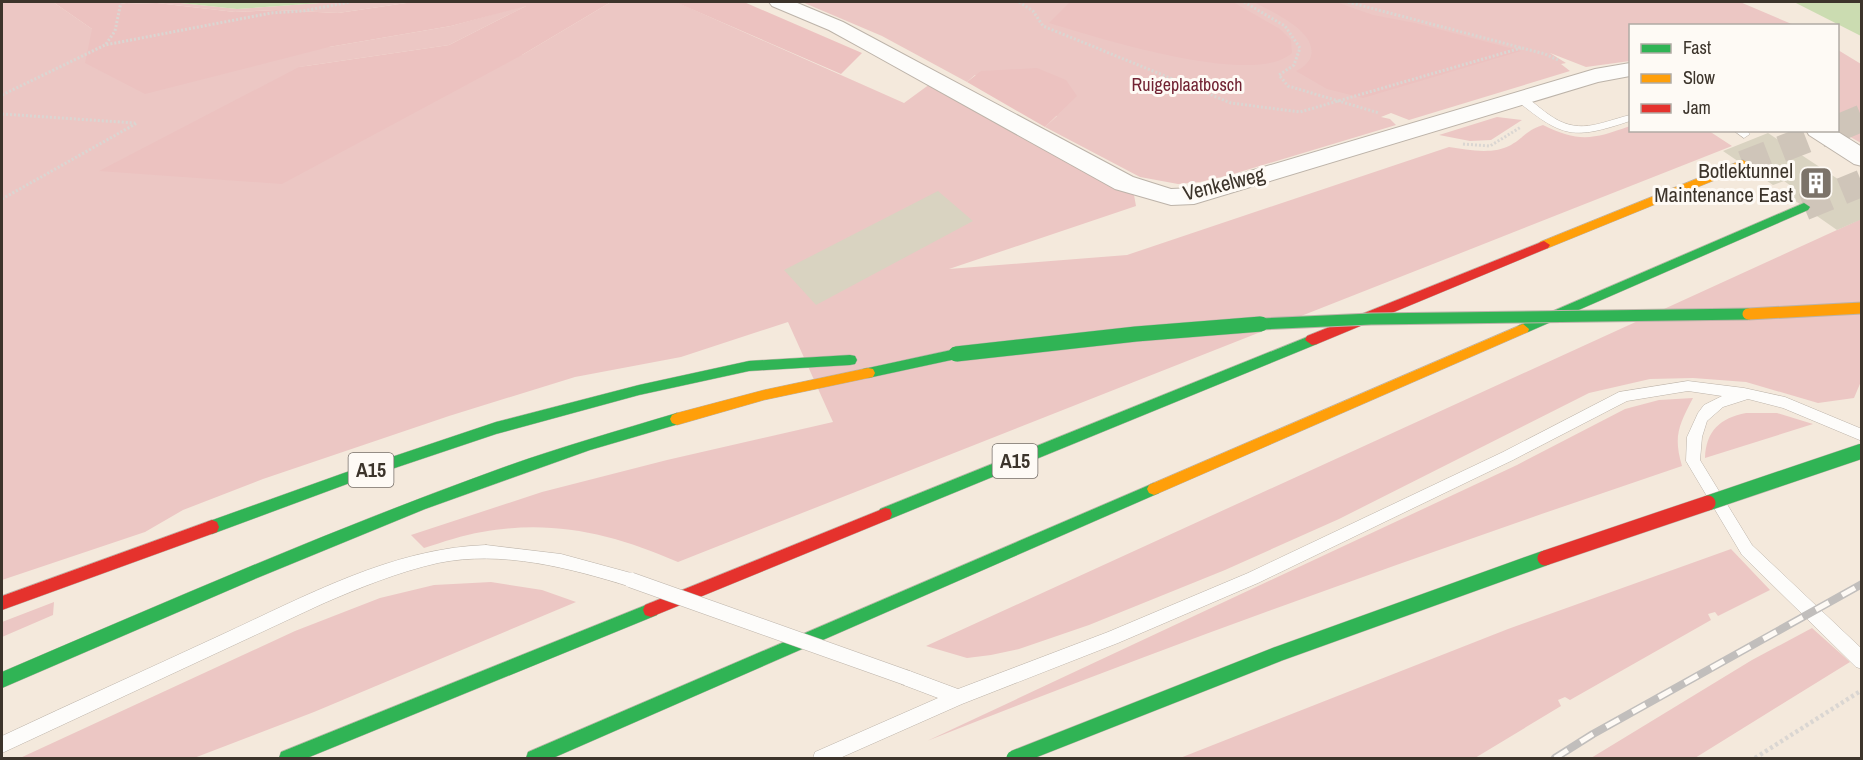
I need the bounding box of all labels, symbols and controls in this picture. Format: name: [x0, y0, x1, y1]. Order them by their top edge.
legend: [1629, 24, 1839, 132]
text: Fast: [1683, 35, 1711, 60]
text: Slow: [1683, 65, 1715, 90]
park label: Ruigeplaatbosch: [1132, 72, 1242, 97]
text: Jam: [1683, 95, 1711, 120]
place label: Botlektunnel Maintenance East: [1654, 156, 1793, 209]
street label: Venkelweg: [1180, 159, 1268, 208]
building icon: Botlektunnel Maintenance East: [1798, 165, 1834, 201]
road number: A15: [992, 444, 1038, 478]
road number: A15: [348, 453, 394, 487]

